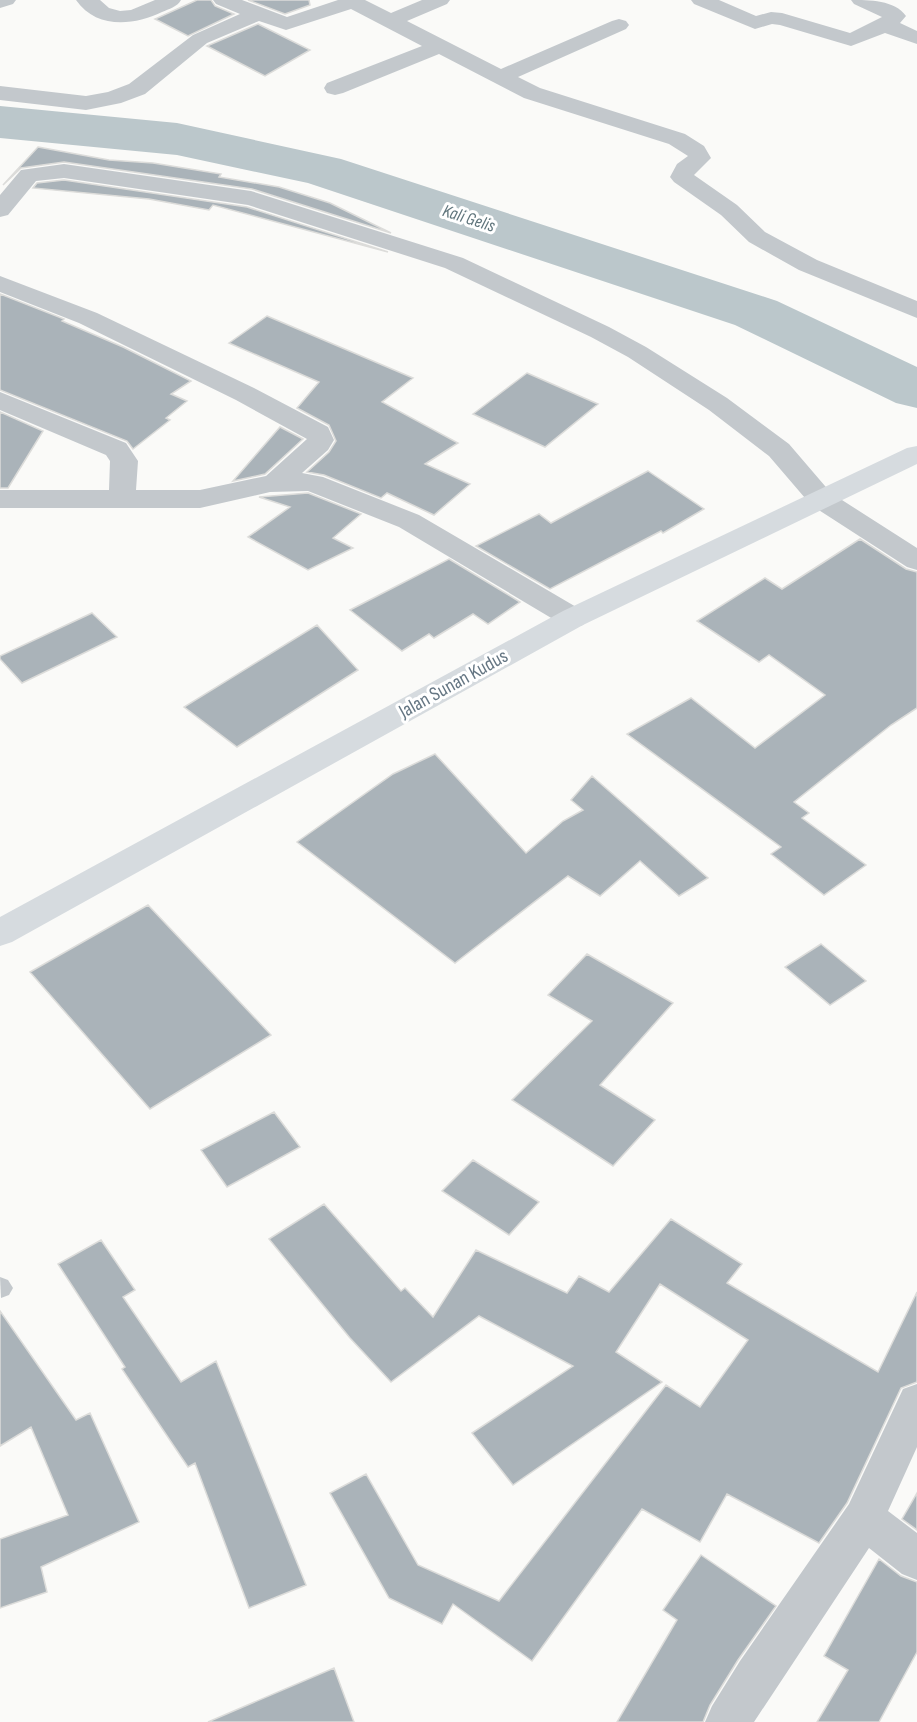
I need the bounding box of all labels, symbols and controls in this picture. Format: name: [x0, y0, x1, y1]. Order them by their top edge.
water label: Kali Gelis: [440, 200, 498, 237]
street label: Jalan Sunan Kudus: [394, 644, 512, 724]

